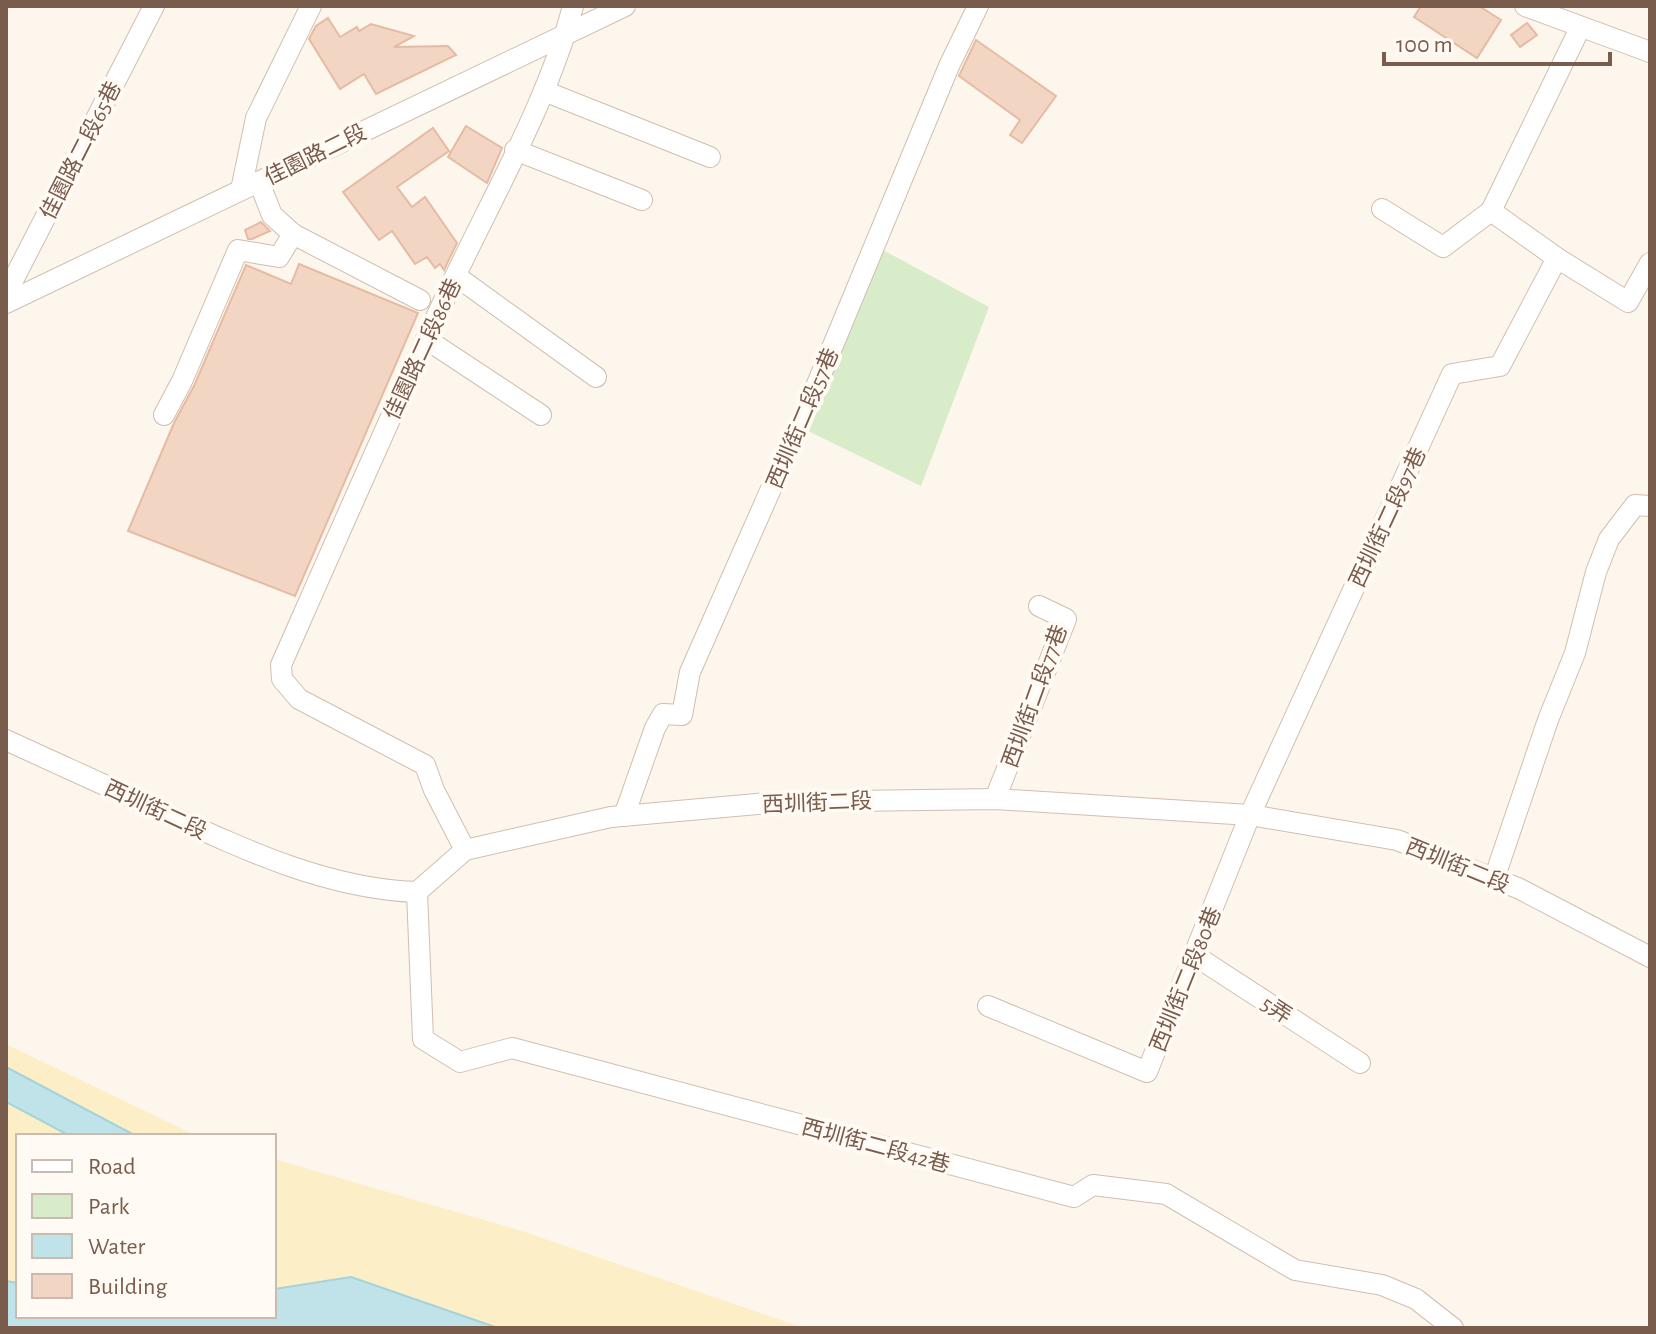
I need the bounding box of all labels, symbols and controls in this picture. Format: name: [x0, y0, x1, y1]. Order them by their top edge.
scale bar: [1384, 16, 1610, 66]
text: 100 m: [1396, 33, 1453, 57]
street label: 佳園路二段65巷: [36, 77, 125, 223]
street label: 佳園路二段: [261, 120, 370, 189]
street label: 佳園路二段86巷: [380, 275, 465, 423]
street label: 西圳街二段57巷: [762, 344, 842, 492]
street label: 西圳街二段97巷: [1345, 444, 1430, 591]
street label: 西圳街二段77巷: [998, 622, 1071, 771]
street label: 西圳街二段: [101, 776, 211, 843]
street label: 西圳街二段: [762, 789, 872, 816]
street label: 西圳街二段: [1403, 834, 1513, 897]
street label: 西圳街二段80巷: [1146, 903, 1225, 1055]
street label: 5弄: [1257, 992, 1296, 1028]
street label: 西圳街二段42巷: [799, 1115, 953, 1176]
legend: [16, 1134, 276, 1318]
text: Road: [88, 1155, 136, 1179]
text: Park: [88, 1195, 129, 1219]
text: Water: [88, 1235, 146, 1259]
text: Building: [88, 1275, 167, 1299]

